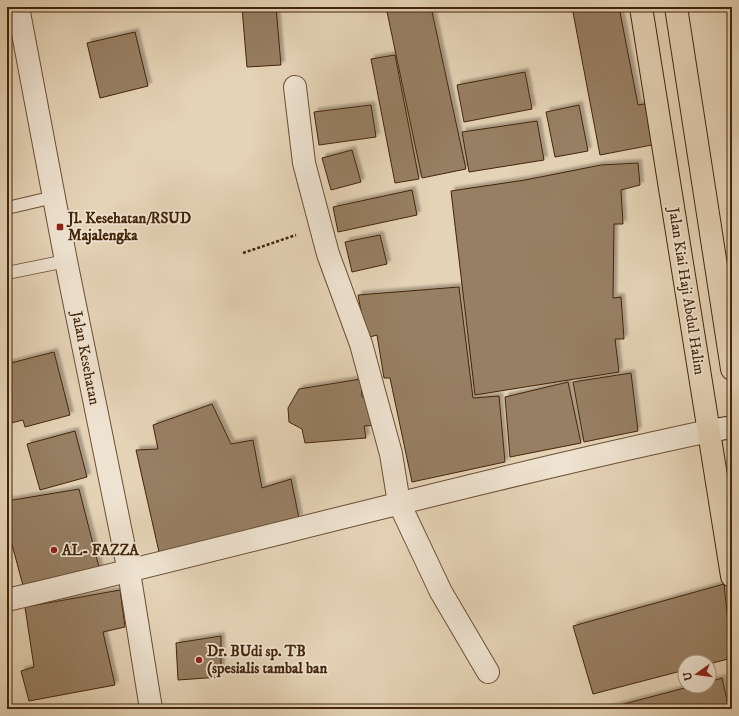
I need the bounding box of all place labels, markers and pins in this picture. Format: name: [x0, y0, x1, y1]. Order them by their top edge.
place label: Jl. Kesehatan/RSUD Majalengka: [66, 209, 191, 245]
marker: Jl. Kesehatan/RSUD Majalengka: [55, 222, 65, 232]
place label: AL- FAZZA: [61, 541, 139, 560]
marker: AL- FAZZA: [49, 545, 59, 555]
place label: Dr. BUdi sp. TB (spesialis tambal ban: [207, 642, 327, 678]
marker: Dr. BUdi sp. TB (spesialis tambal ban: [194, 655, 204, 665]

